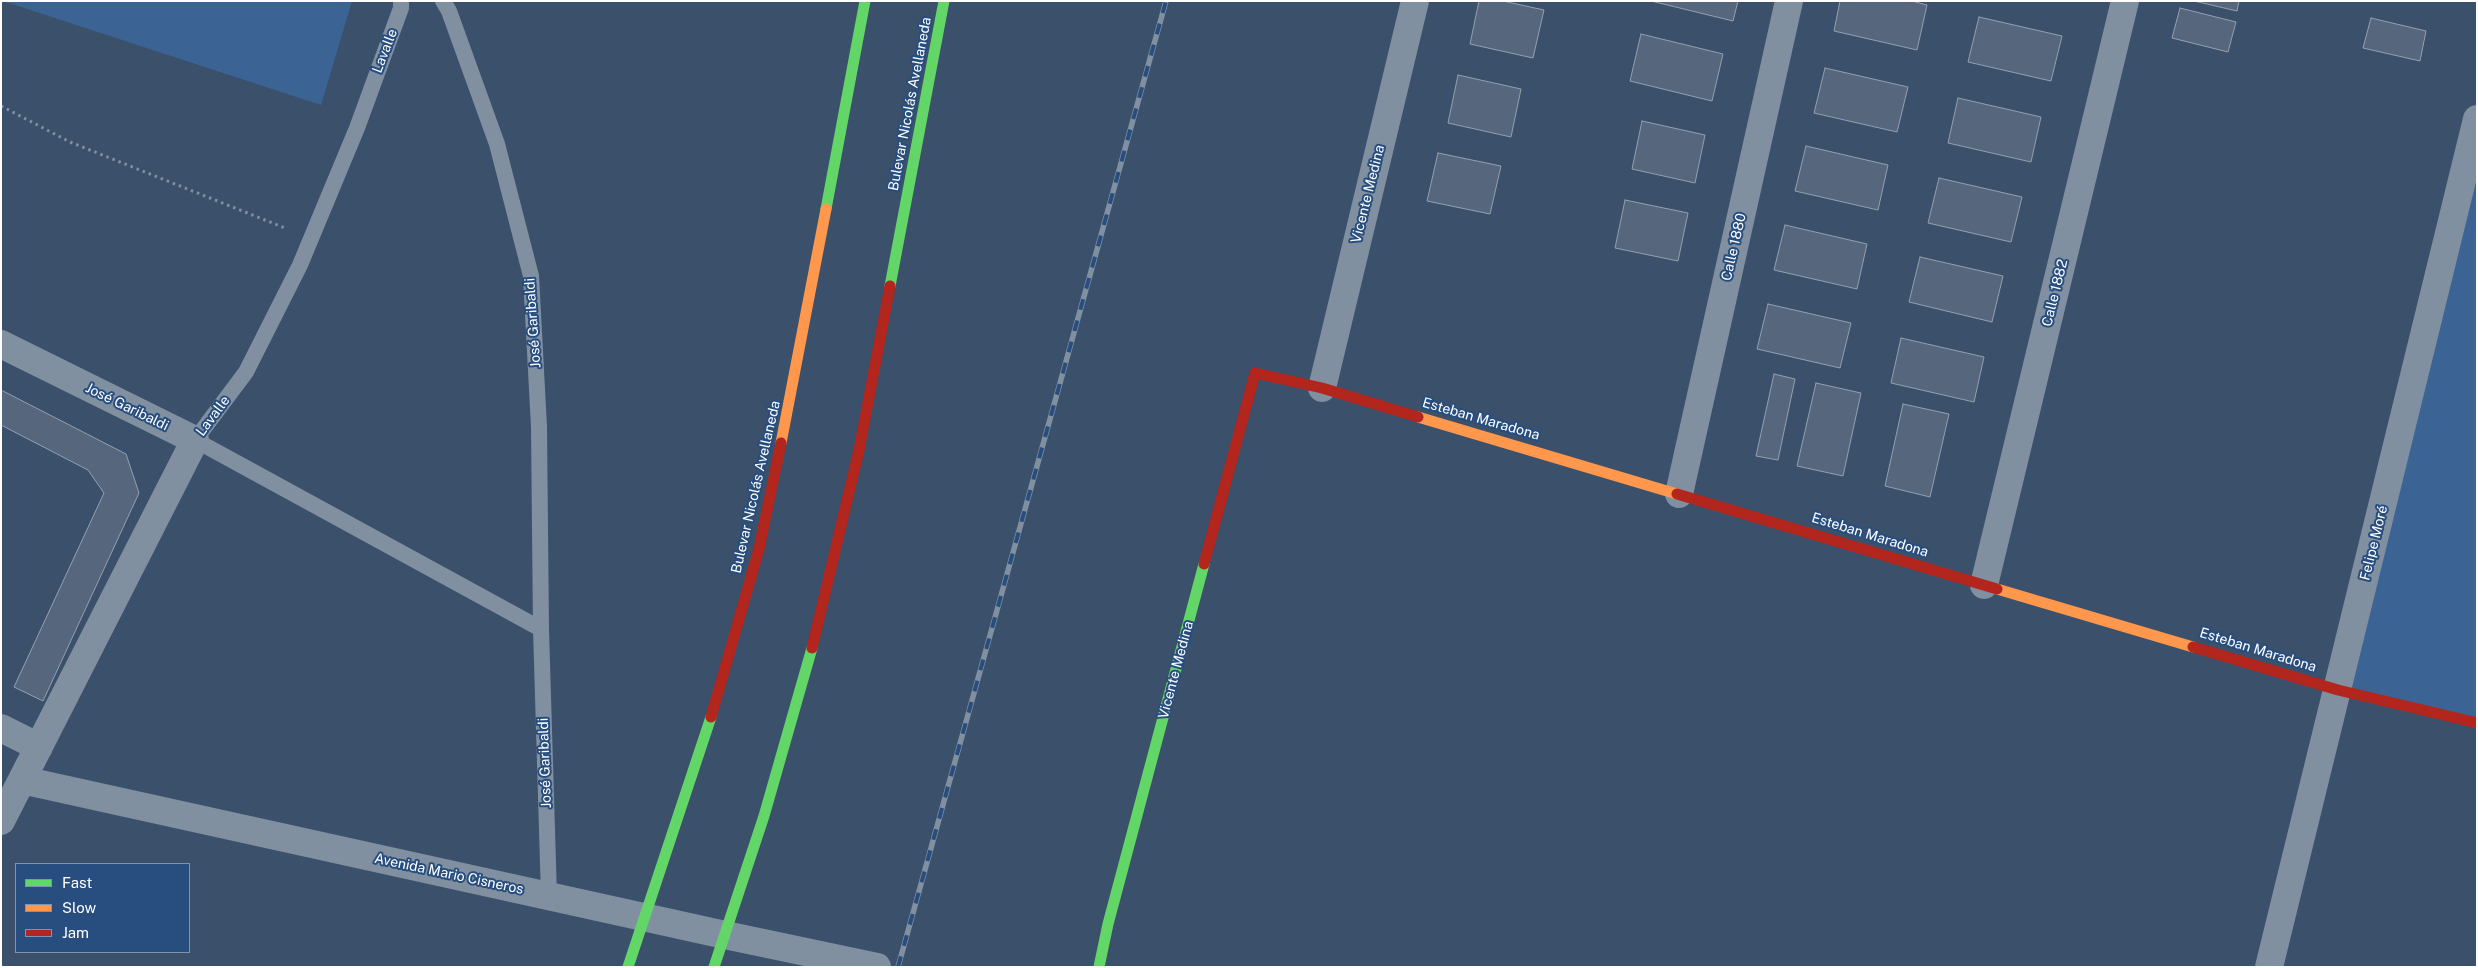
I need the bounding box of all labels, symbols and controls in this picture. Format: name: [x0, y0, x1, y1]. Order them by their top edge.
street label: Bulevar Nicolás Avellaneda: [885, 16, 935, 192]
street label: Lavalle: [369, 27, 401, 75]
street label: Vicente Medina: [1348, 143, 1388, 245]
street label: Calle 1880: [1718, 212, 1750, 282]
street label: Calle 1882: [2039, 258, 2071, 328]
street label: José Garibaldi: [521, 277, 545, 369]
street label: José Garibaldi: [83, 380, 171, 434]
street label: Lavalle: [192, 393, 234, 439]
street label: Esteban Maradona: [1420, 394, 1542, 444]
street label: Bulevar Nicolás Avellaneda: [728, 399, 784, 575]
street label: Felipe Moré: [2357, 504, 2391, 582]
street label: Esteban Maradona: [1810, 509, 1930, 561]
street label: Vicente Medina: [1155, 619, 1197, 721]
street label: Esteban Maradona: [2198, 624, 2318, 676]
street label: José Garibaldi: [535, 717, 555, 809]
street label: Avenida Mario Cisneros: [373, 850, 525, 898]
legend: [15, 863, 190, 953]
text: Fast: [62, 874, 92, 891]
text: Slow: [62, 899, 96, 916]
text: Jam: [62, 924, 89, 941]

